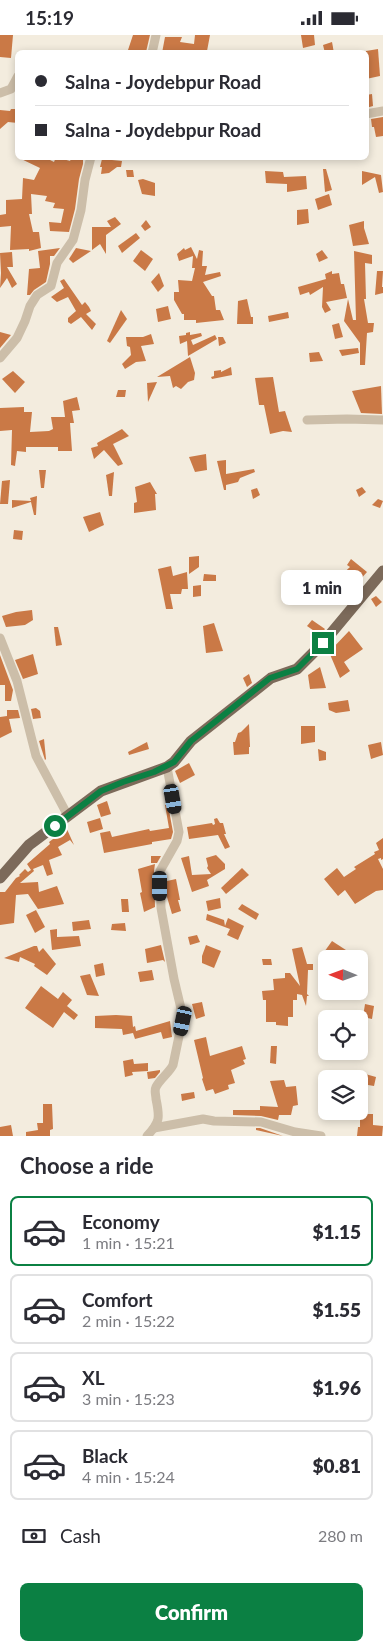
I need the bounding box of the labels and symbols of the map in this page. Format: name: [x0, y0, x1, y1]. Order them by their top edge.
callout: 1 min: [282, 571, 364, 605]
route end: [312, 632, 334, 654]
car: [163, 783, 182, 815]
route start: [44, 815, 66, 837]
car: [152, 871, 167, 901]
north arrow: [318, 950, 368, 1000]
car: [172, 1005, 193, 1037]

